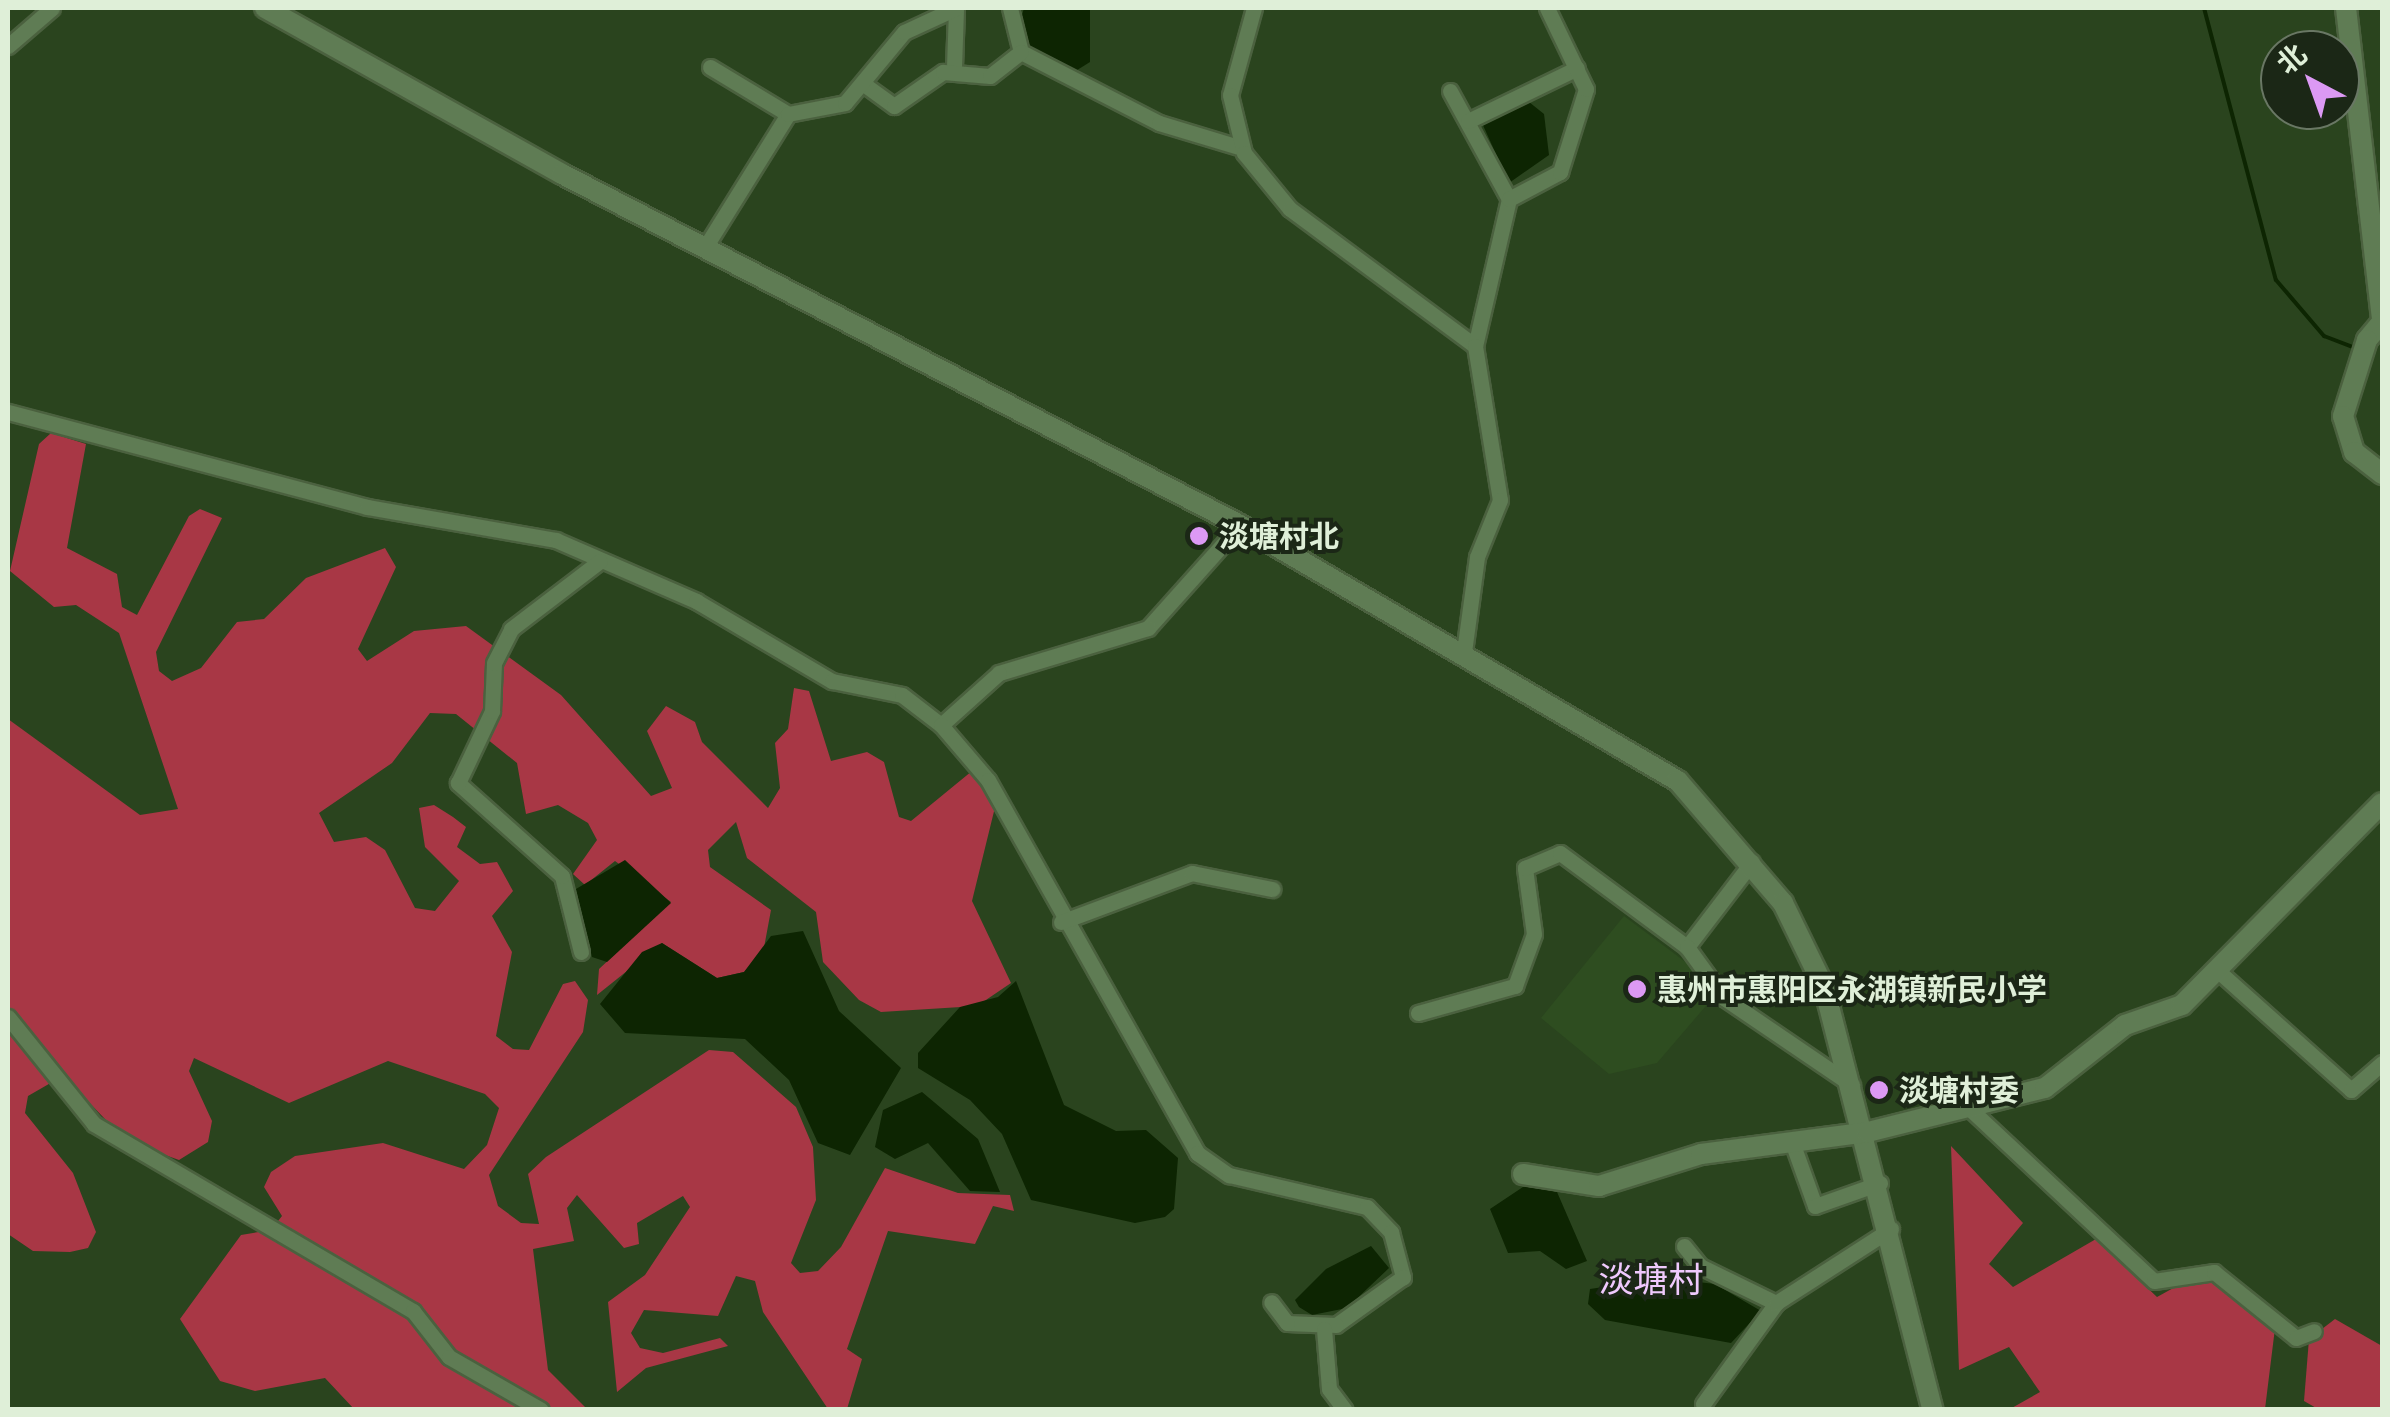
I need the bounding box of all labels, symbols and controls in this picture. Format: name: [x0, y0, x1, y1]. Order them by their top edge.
north arrow: [2260, 30, 2360, 130]
text: 北: [2271, 38, 2312, 79]
place label: 淡塘村北: [1219, 518, 1339, 554]
marker: 淡塘村北: [1188, 525, 1210, 547]
place label: 惠州市惠阳区永湖镇新民小学: [1657, 971, 2047, 1007]
marker: 惠州市惠阳区永湖镇新民小学: [1626, 978, 1648, 1000]
place label: 淡塘村委: [1899, 1072, 2019, 1108]
marker: 淡塘村委: [1868, 1079, 1890, 1101]
district label: 淡塘村: [1599, 1258, 1703, 1300]

